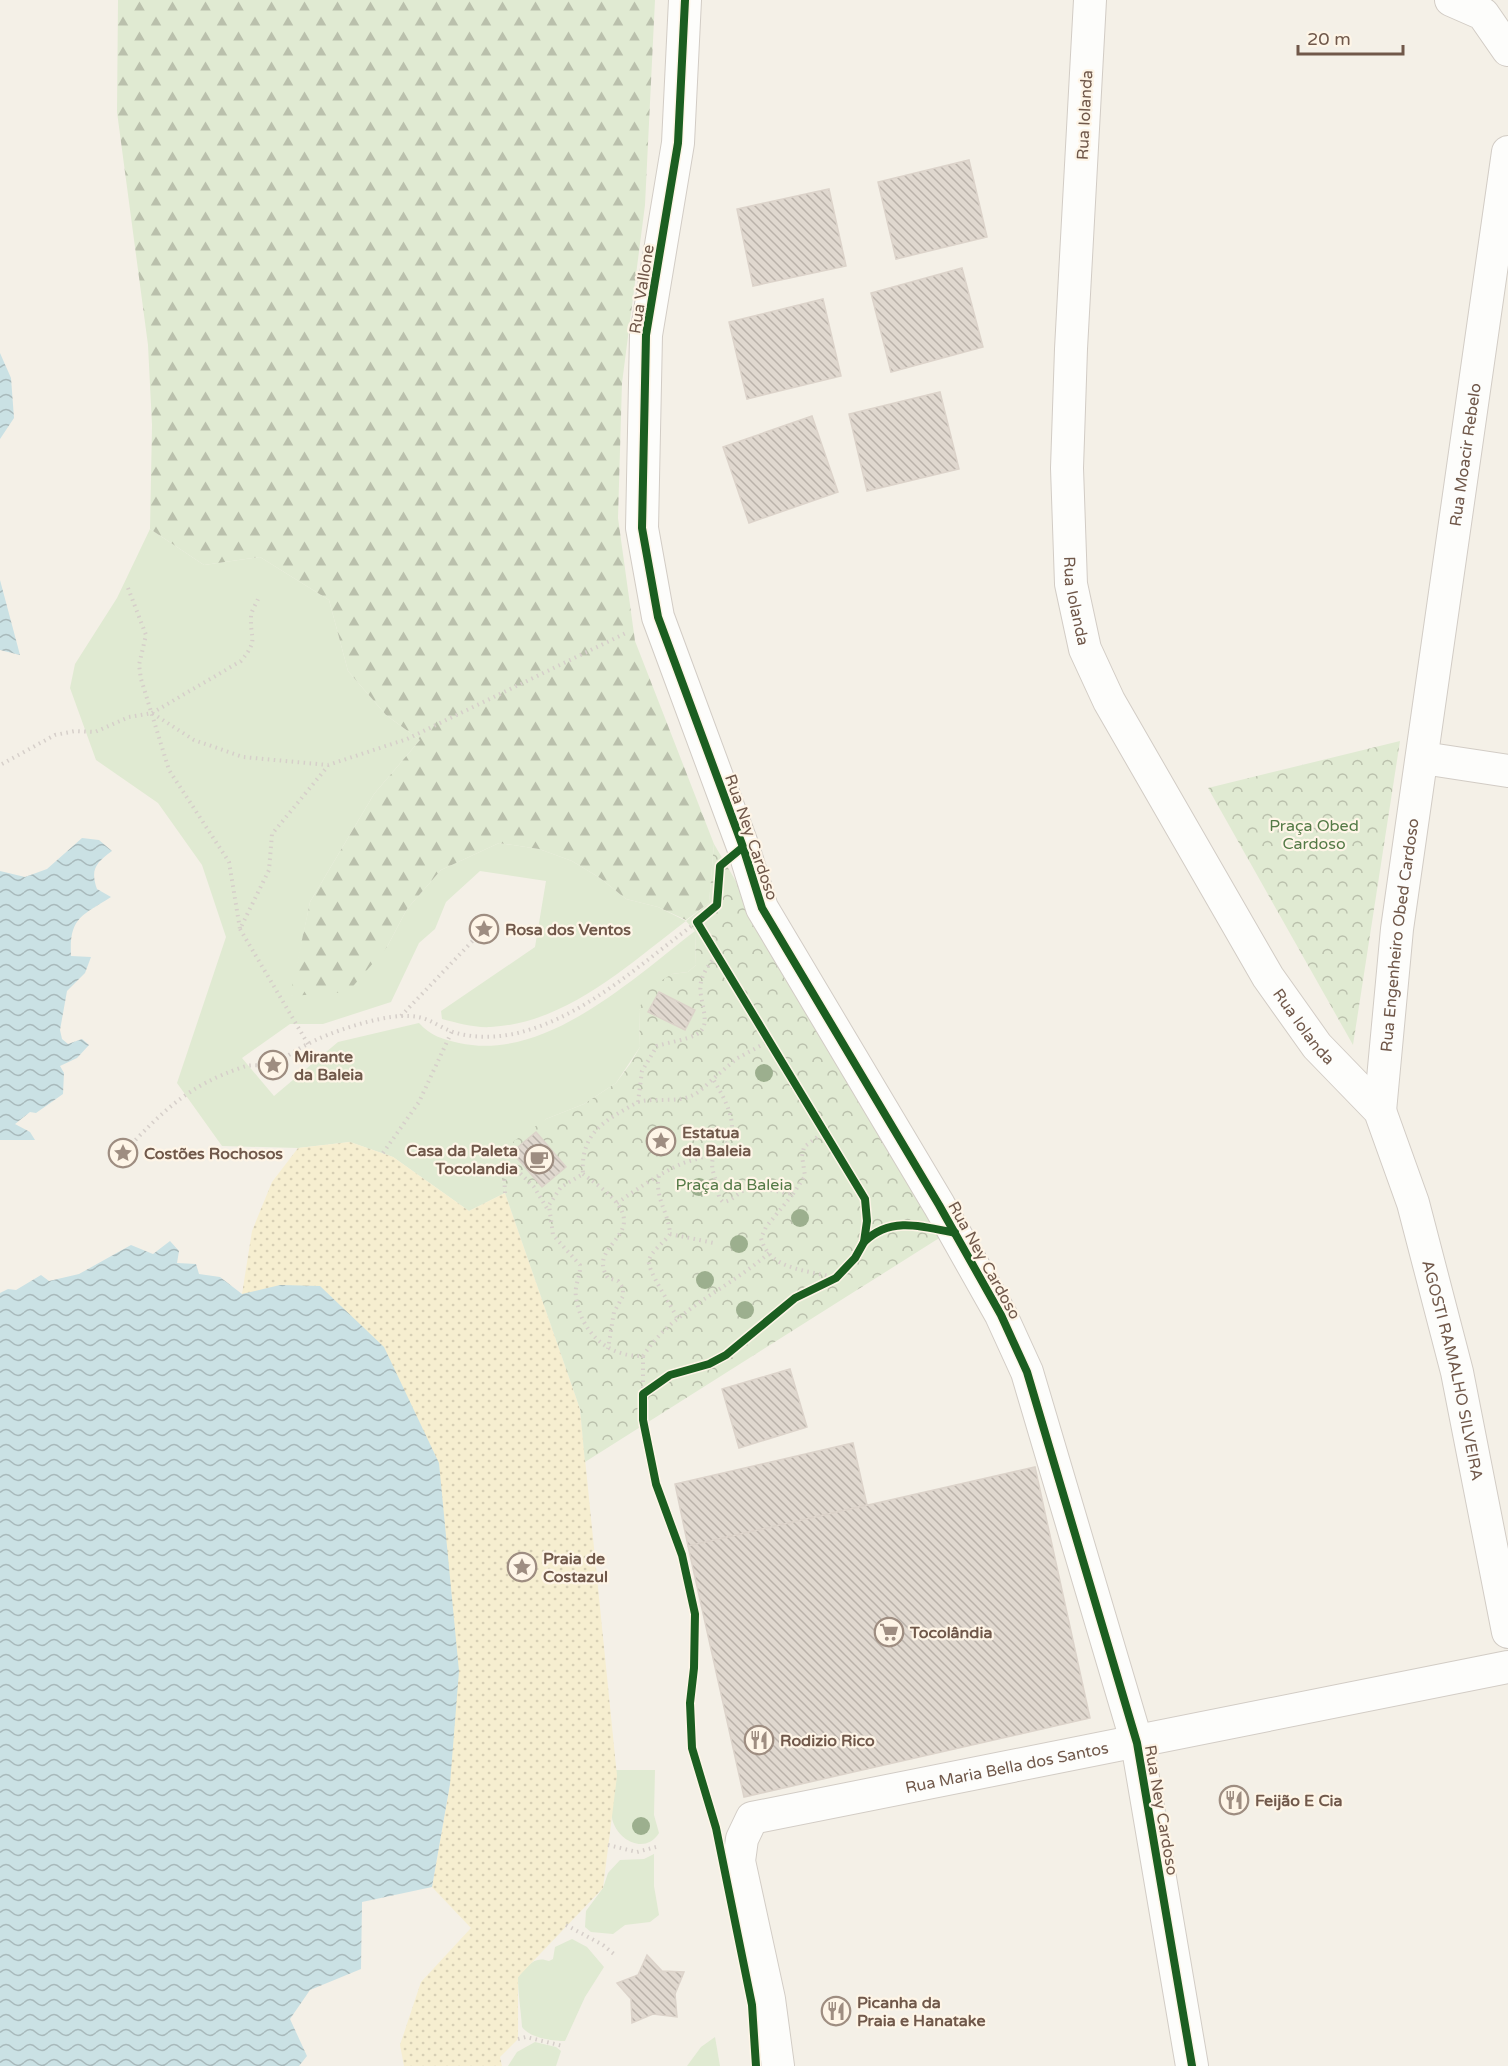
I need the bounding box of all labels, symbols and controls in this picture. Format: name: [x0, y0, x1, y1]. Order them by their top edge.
scale bar: [1298, 18, 1403, 56]
text: 20 m: [1307, 28, 1351, 50]
street label: Rua Iolanda: [1073, 70, 1097, 161]
street label: Rua Vallone: [625, 243, 659, 335]
street label: Rua Moacir Rebelo: [1446, 382, 1486, 528]
street label: Rua Iolanda: [1059, 556, 1093, 647]
street label: Rua Ney Cardoso: [720, 772, 782, 903]
park label: Praça Obed Cardoso: [1269, 816, 1359, 854]
street label: Rua Engenheiro Obed Cardoso: [1377, 817, 1424, 1053]
place icon: Rosa dos Ventos: [468, 913, 500, 945]
place label: Rosa dos Ventos: [505, 920, 631, 940]
street label: Rua Iolanda: [1268, 985, 1338, 1069]
place label: Mirante da Baleia: [294, 1047, 363, 1085]
place icon: Mirante da Baleia: [257, 1049, 289, 1081]
place label: Estatua da Baleia: [682, 1123, 751, 1161]
place icon: Estatua da Baleia: [645, 1125, 677, 1157]
place icon: Costões Rochosos: [107, 1137, 139, 1169]
place label: Casa da Paleta Tocolandia: [406, 1141, 518, 1179]
cafe icon: Casa da Paleta Tocolandia: [523, 1143, 555, 1175]
place label: Costões Rochosos: [144, 1144, 283, 1164]
park label: Praça da Baleia: [676, 1175, 792, 1195]
street label: Rua Ney Cardoso: [943, 1198, 1025, 1323]
street label: AGOSTI RAMALHO SILVEIRA: [1417, 1258, 1487, 1483]
place label: Praia de Costazul: [543, 1549, 608, 1587]
place icon: Praia de Costazul: [506, 1551, 538, 1583]
supermarket icon: Tocolândia: [873, 1616, 905, 1648]
place label: Tocolândia: [909, 1623, 992, 1643]
restaurant icon: Rodizio Rico: [743, 1724, 775, 1756]
place label: Rodizio Rico: [780, 1731, 875, 1751]
street label: Rua Maria Bella dos Santos: [903, 1738, 1110, 1798]
street label: Rua Ney Cardoso: [1140, 1744, 1182, 1877]
restaurant icon: Feijão E Cia: [1218, 1784, 1250, 1816]
place label: Feijão E Cia: [1255, 1791, 1343, 1811]
place label: Picanha da Praia e Hanatake: [857, 1993, 985, 2031]
restaurant icon: Picanha da Praia e Hanatake: [820, 1995, 852, 2027]

